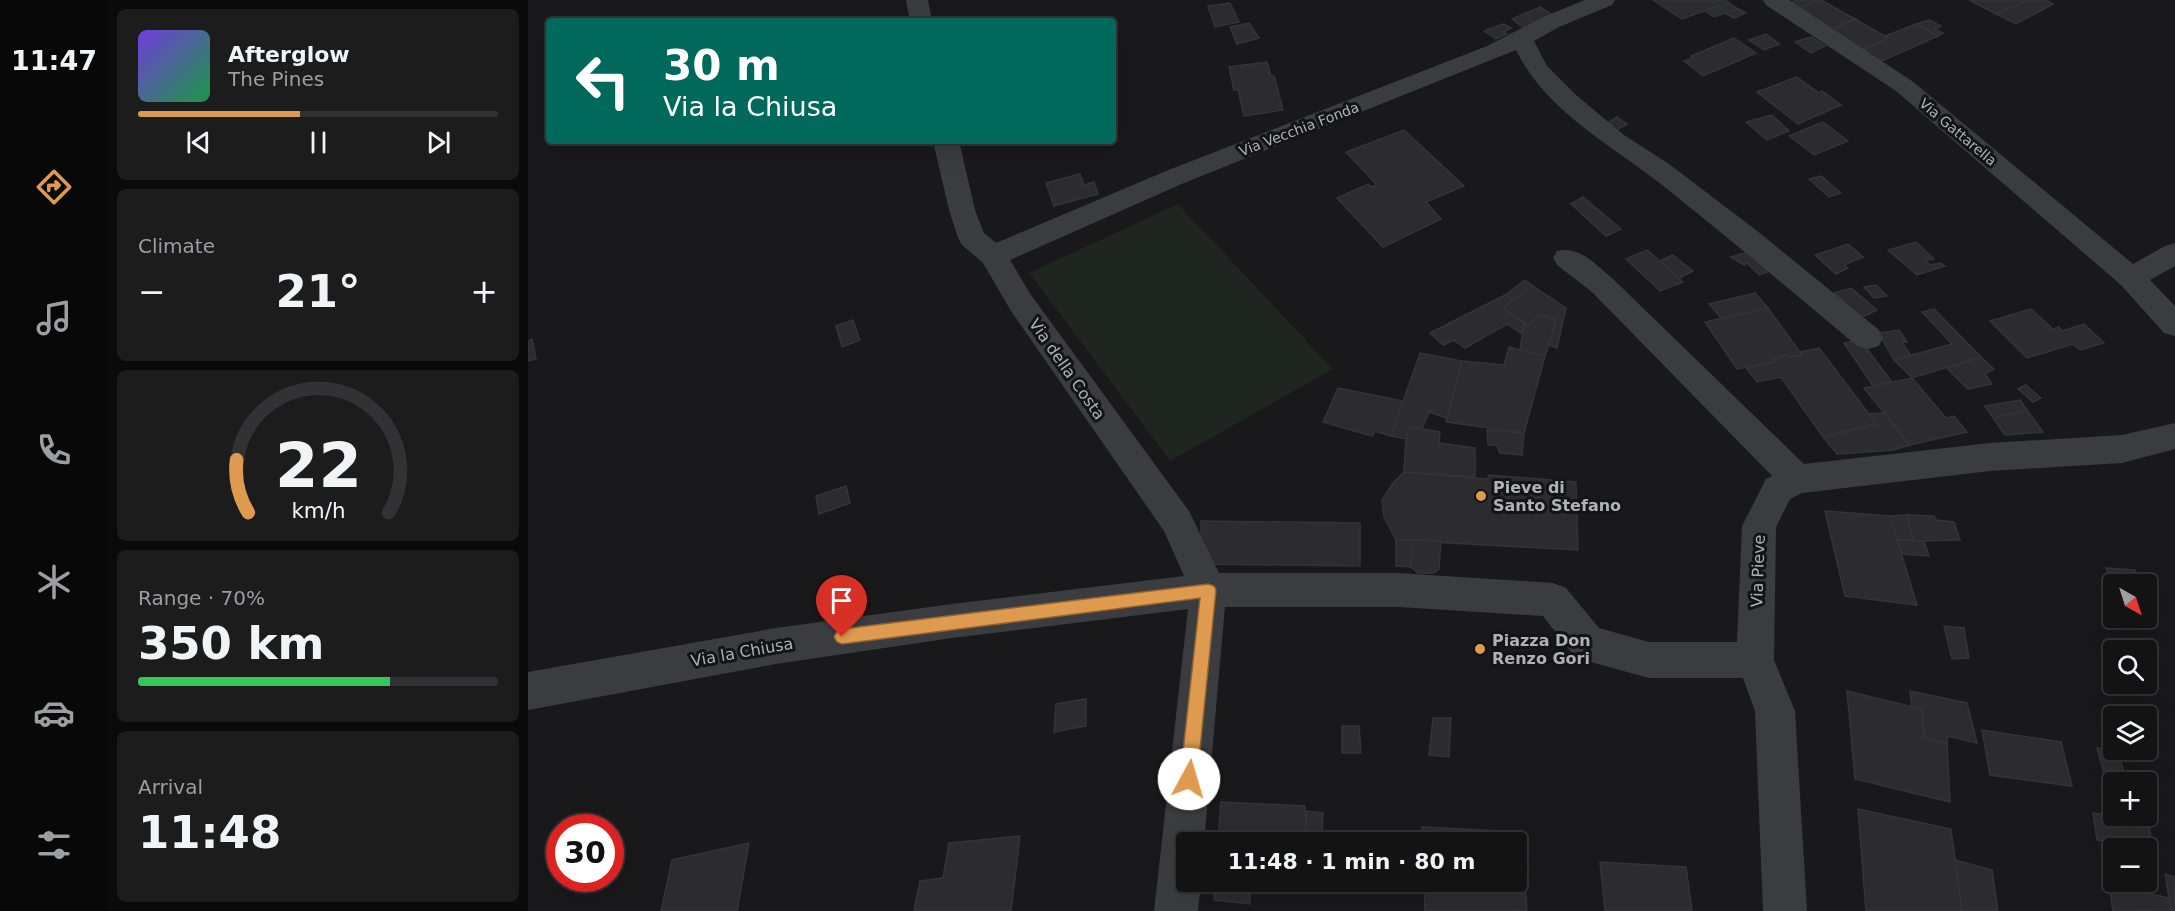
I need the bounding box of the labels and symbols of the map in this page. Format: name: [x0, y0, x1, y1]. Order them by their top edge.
street label: Via Gattarella: [1916, 95, 2000, 169]
street label: Via Vecchia Fonda: [1237, 99, 1361, 159]
street label: Via della Costa: [1025, 315, 1109, 423]
place label: Pieve di Santo Stefano: [1493, 478, 1621, 515]
marker: Pieve di Santo Stefano: [1474, 489, 1488, 503]
street label: Via Pieve: [1747, 534, 1769, 608]
north arrow: [2103, 574, 2157, 628]
pin: [816, 575, 867, 637]
place label: Piazza Don Renzo Gori: [1492, 631, 1591, 668]
street label: Via la Chiusa: [689, 634, 795, 670]
marker: Piazza Don Renzo Gori: [1473, 642, 1487, 656]
position arrow: [1157, 747, 1221, 811]
speed limit sign: 30: [546, 814, 624, 892]

